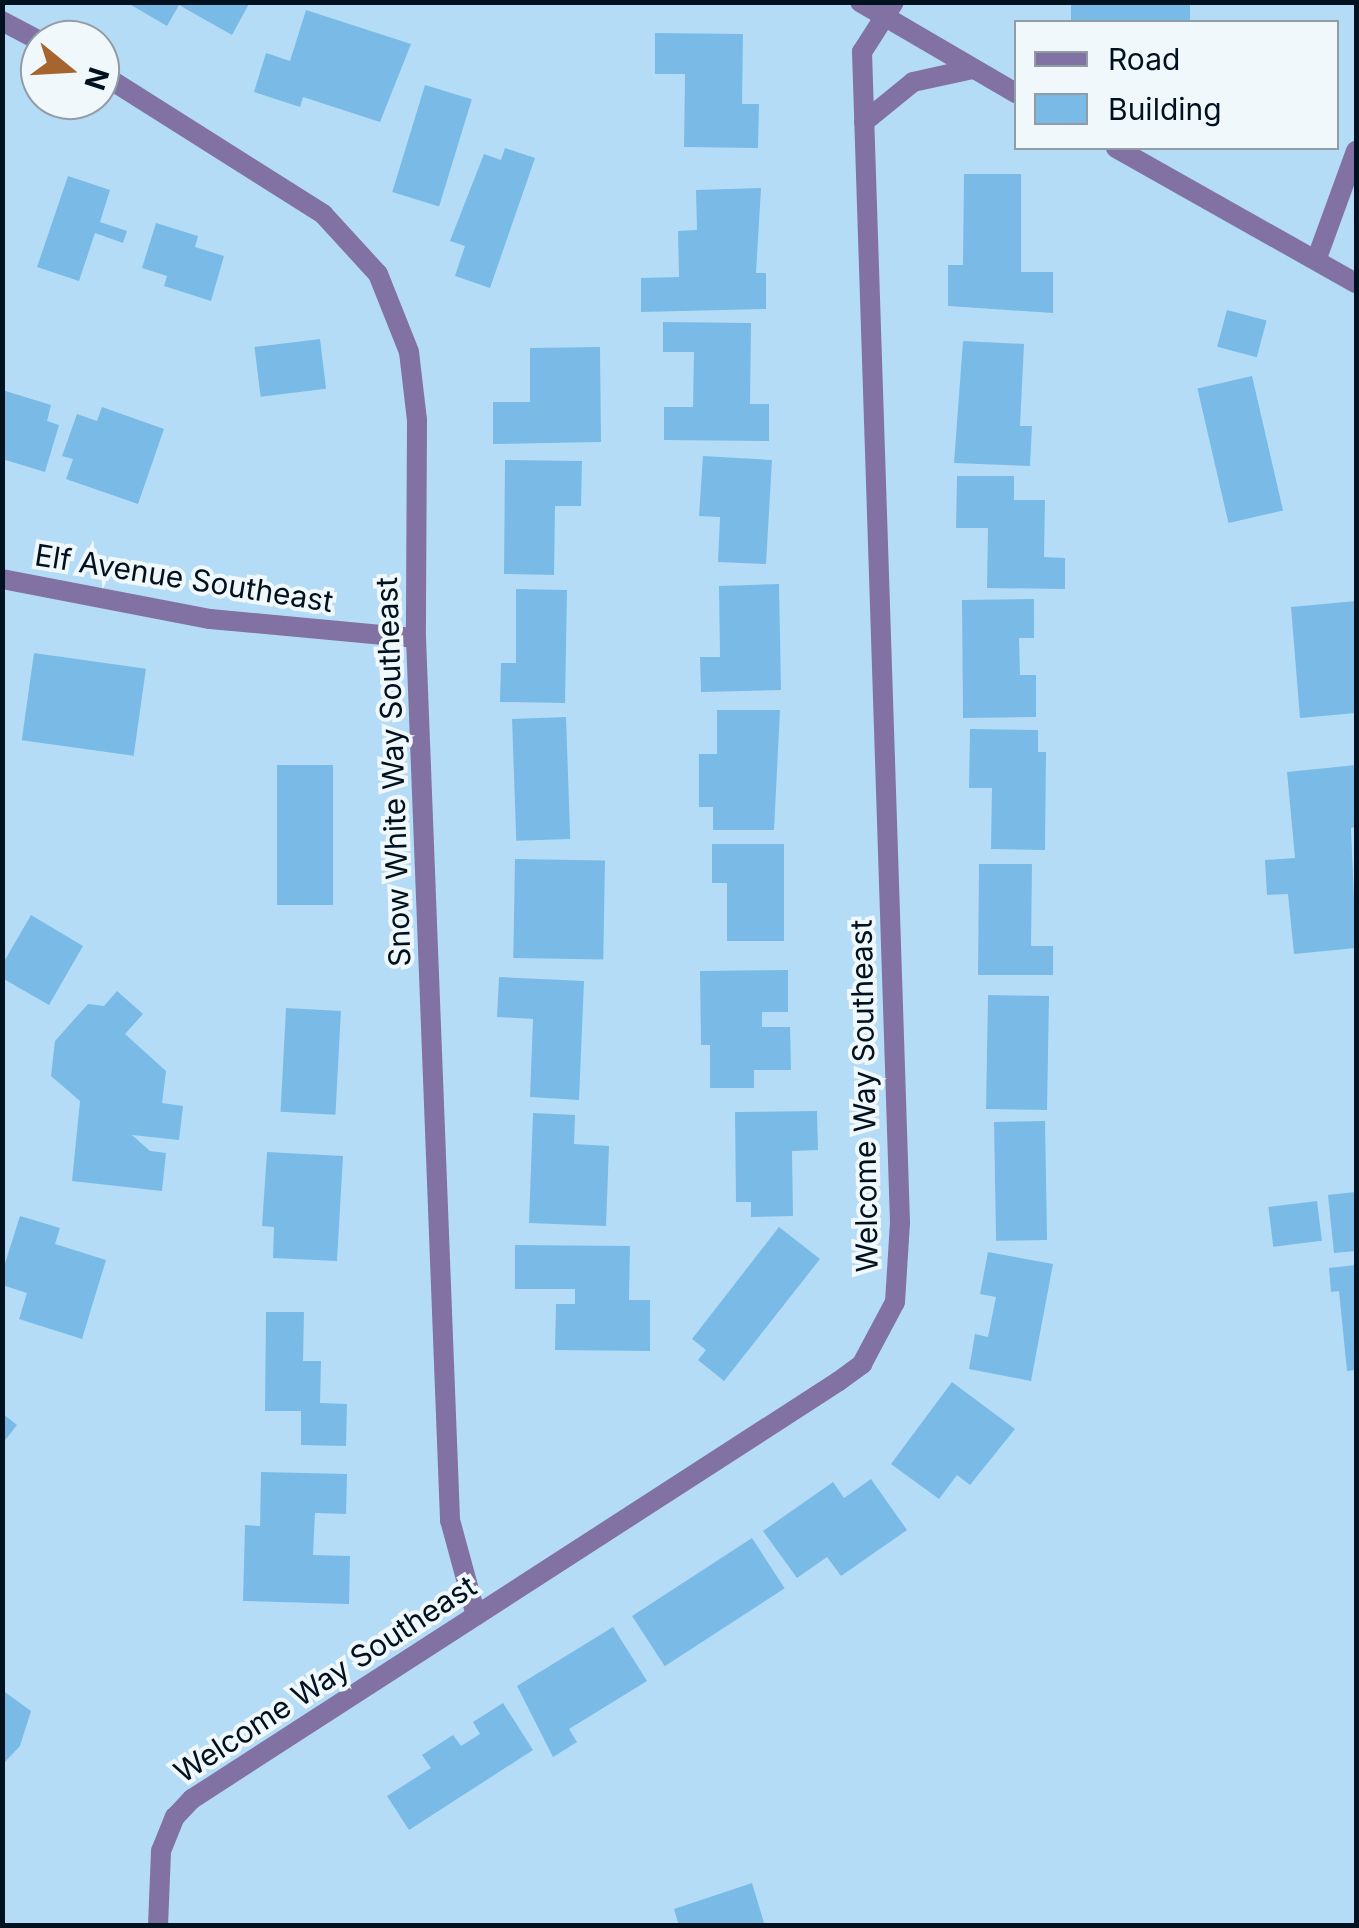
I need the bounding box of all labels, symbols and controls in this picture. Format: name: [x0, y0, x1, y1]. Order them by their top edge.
north arrow: [20, 20, 120, 120]
legend: [1014, 20, 1339, 150]
text: Road: [1108, 41, 1180, 77]
text: N: [77, 63, 116, 94]
text: Building: [1108, 91, 1222, 127]
street label: Elf Avenue Southeast: [32, 537, 336, 619]
street label: Snow White Way Southeast: [368, 577, 418, 967]
street label: Welcome Way Southeast: [843, 919, 885, 1273]
street label: Welcome Way Southeast: [167, 1568, 483, 1790]

